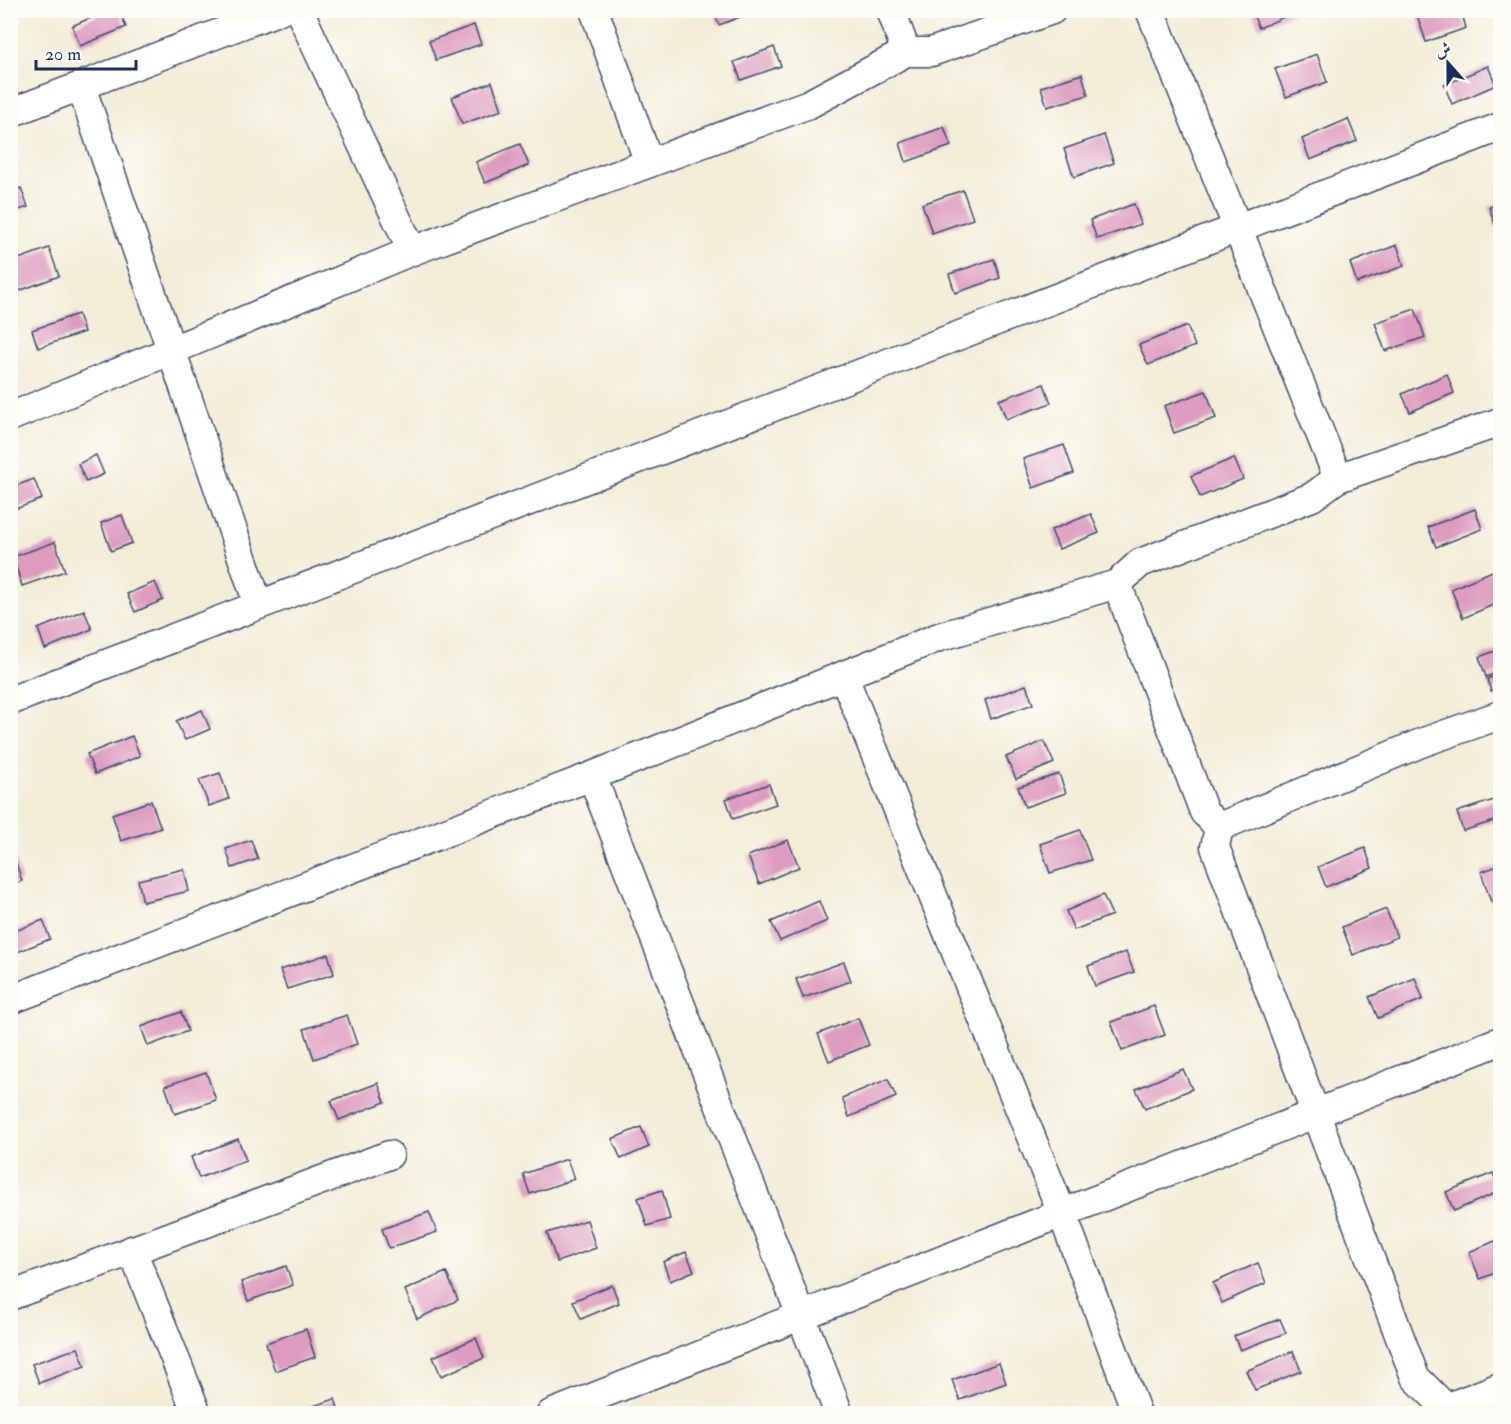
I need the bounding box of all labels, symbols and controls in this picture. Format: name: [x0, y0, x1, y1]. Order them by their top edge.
scale bar: [36, 33, 136, 71]
north arrow: [1418, 33, 1478, 93]
text: ش: [1432, 38, 1454, 62]
text: 20 m: [45, 43, 81, 66]

